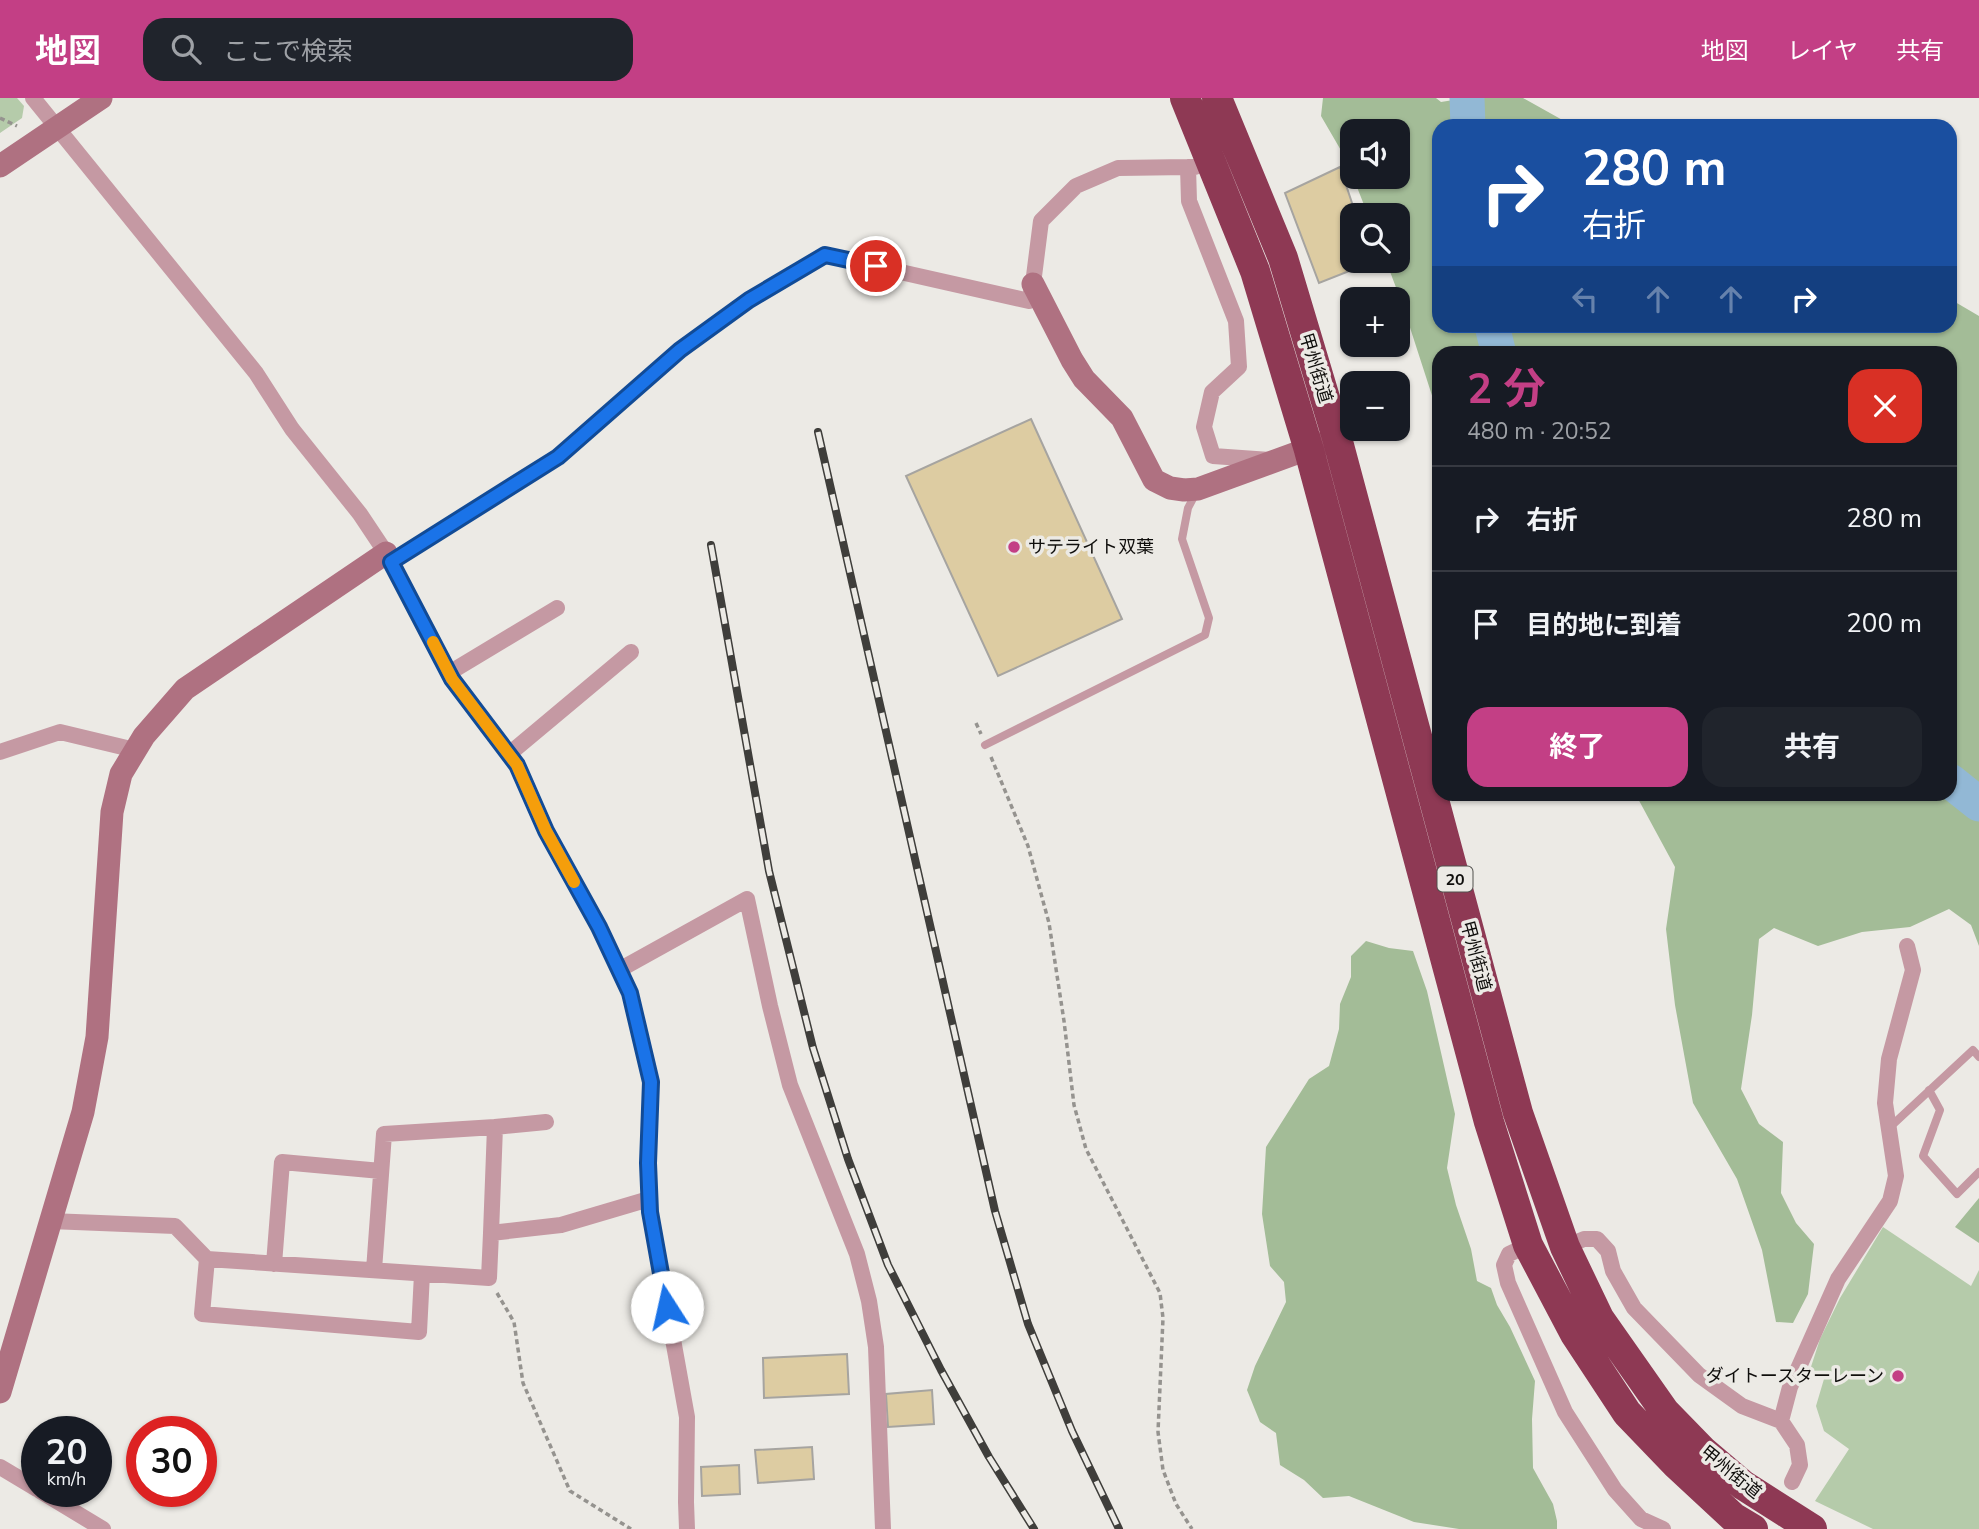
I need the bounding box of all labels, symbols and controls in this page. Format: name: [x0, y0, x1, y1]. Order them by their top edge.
search box: [143, 18, 633, 81]
text: 地図: [35, 29, 101, 74]
icon: search: [167, 30, 205, 68]
text: ここで検索: [223, 34, 353, 69]
text: 地図: [1701, 35, 1749, 67]
text: レイヤ: [1787, 35, 1858, 67]
text: 共有: [1896, 35, 1944, 67]
map controls: [1340, 119, 1410, 441]
button: sound: [1340, 119, 1410, 189]
text: 280 m: [1582, 135, 1726, 202]
icon: right: [1467, 147, 1558, 238]
button: search: [1340, 203, 1410, 273]
text: 右折: [1582, 204, 1646, 247]
pin: [846, 236, 906, 296]
icon: arrive: [857, 247, 895, 285]
icon: left: [1566, 280, 1604, 318]
icon: ahead: [1639, 280, 1677, 318]
icon: ahead: [1712, 280, 1750, 318]
icon: right: [1785, 280, 1823, 318]
button: +: [1340, 287, 1410, 357]
street label: 甲州街道: [1294, 330, 1338, 406]
text: 2 分: [1467, 361, 1546, 418]
button: close: [1848, 369, 1922, 443]
button: −: [1340, 371, 1410, 441]
text: 480 m · 20:52: [1467, 416, 1612, 447]
icon: right: [1467, 500, 1505, 538]
text: 280 m: [1846, 501, 1922, 536]
text: 右折: [1526, 503, 1578, 538]
place label: サテライト双葉: [1028, 535, 1154, 559]
marker: サテライト双葉: [1006, 539, 1022, 555]
icon: arrive: [1467, 605, 1505, 643]
text: 200 m: [1846, 606, 1922, 641]
text: 目的地に到着: [1526, 608, 1682, 643]
button: 終了: [1467, 707, 1688, 787]
button: 共有: [1702, 707, 1922, 787]
road number: 20: [1438, 866, 1472, 892]
street label: 甲州街道: [1455, 918, 1497, 994]
position arrow: [630, 1270, 704, 1344]
place label: ダイトースターレーン: [1706, 1364, 1884, 1388]
marker: ダイトースターレーン: [1890, 1368, 1906, 1384]
speed limit sign: 30: [126, 1416, 217, 1507]
text: 20: [45, 1429, 88, 1476]
street label: 甲州街道: [1695, 1440, 1767, 1504]
text: km/h: [47, 1467, 86, 1491]

